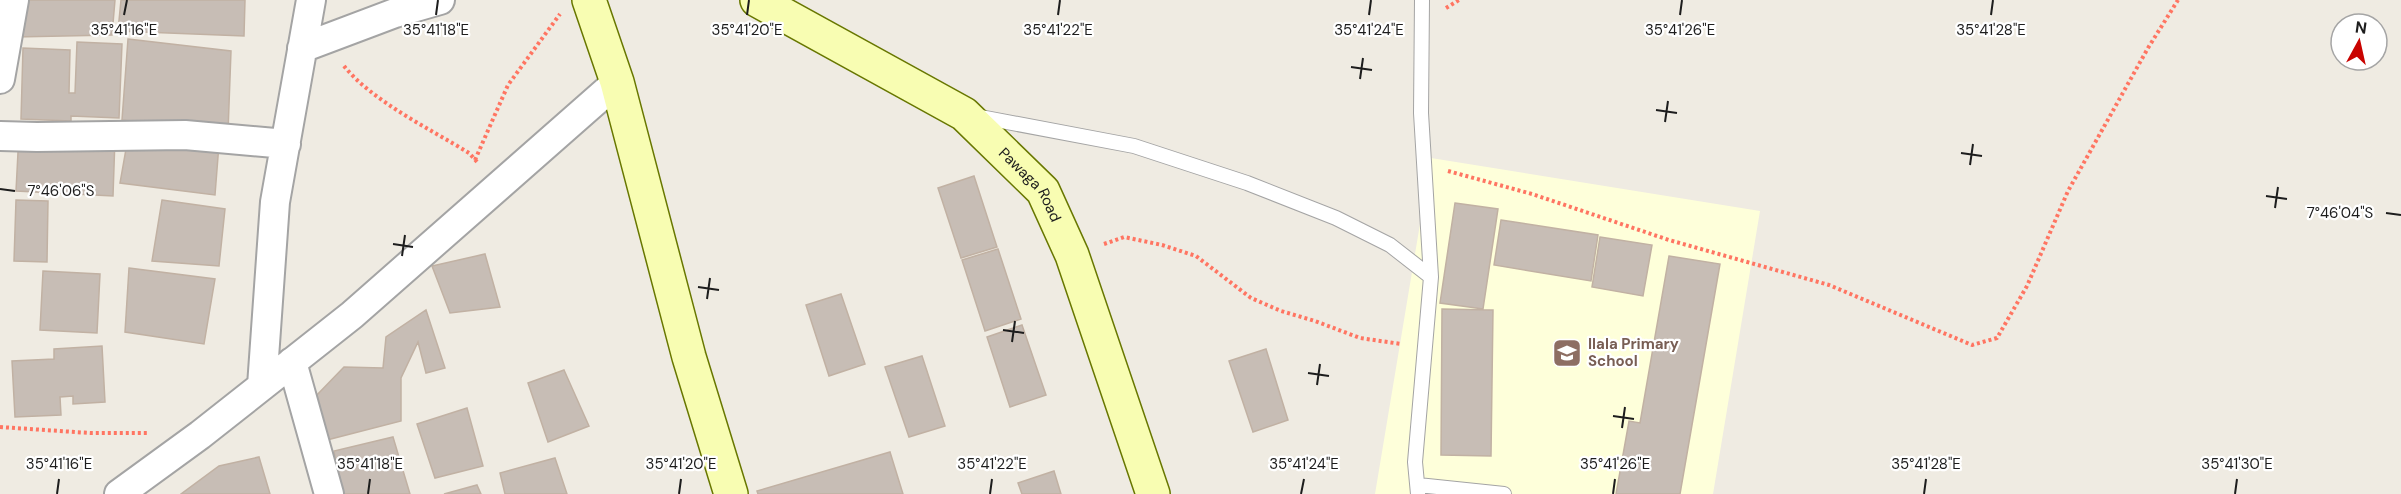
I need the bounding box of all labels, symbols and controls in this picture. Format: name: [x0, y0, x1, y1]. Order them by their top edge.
north arrow: [2329, 12, 2389, 72]
text: N: [2354, 16, 2368, 39]
text: 35°41'16"E: [91, 20, 157, 40]
text: 35°41'18"E: [403, 20, 469, 40]
text: 35°41'20"E: [712, 20, 782, 40]
text: 35°41'22"E: [1023, 20, 1093, 40]
text: 35°41'24"E: [1334, 20, 1404, 40]
text: 35°41'26"E: [1645, 20, 1715, 40]
text: 35°41'28"E: [1956, 20, 2026, 40]
street label: Pawaga Road: [994, 143, 1066, 225]
text: 7°46'06"S: [28, 181, 95, 201]
text: 7°46'04"S: [2307, 203, 2374, 223]
place label: Ilala Primary School: [1588, 334, 1679, 371]
school or university icon: Ilala Primary School: [1551, 337, 1583, 369]
text: 35°41'16"E: [26, 454, 92, 474]
text: 35°41'18"E: [337, 454, 403, 474]
text: 35°41'20"E: [646, 454, 716, 474]
text: 35°41'22"E: [957, 454, 1027, 474]
text: 35°41'24"E: [1269, 454, 1339, 474]
text: 35°41'26"E: [1580, 454, 1650, 474]
text: 35°41'28"E: [1891, 454, 1961, 474]
text: 35°41'30"E: [2201, 454, 2273, 474]

